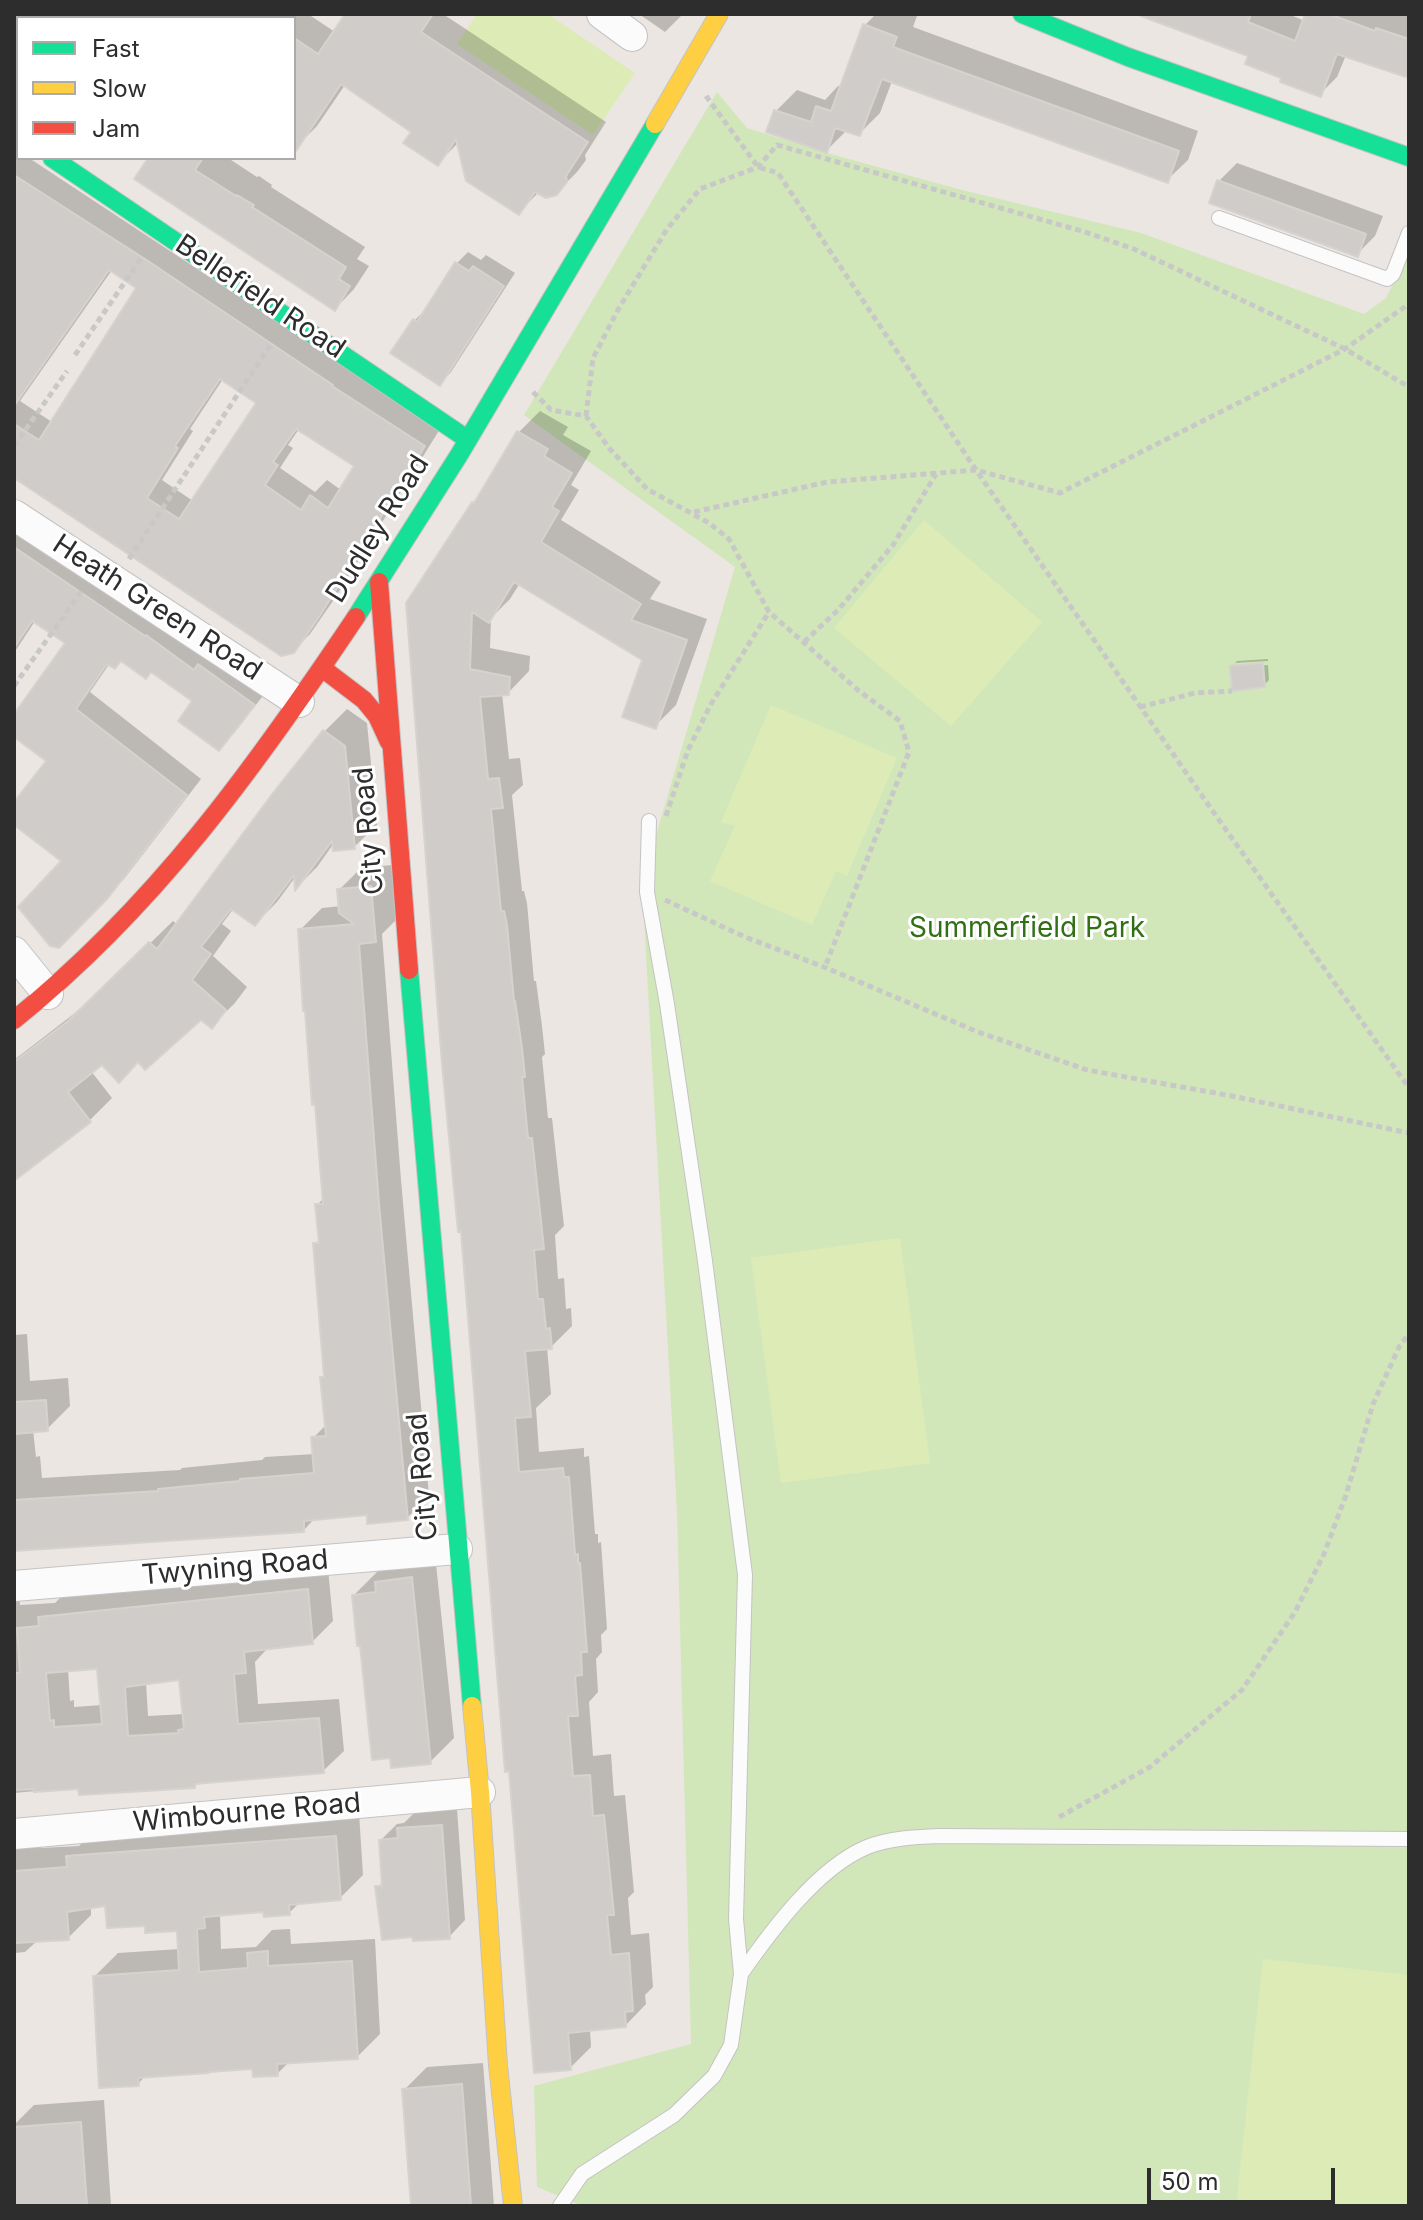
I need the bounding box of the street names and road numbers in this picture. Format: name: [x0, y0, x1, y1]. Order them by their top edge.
street label: Bellefield Road: [169, 228, 351, 366]
street label: Dudley Road: [319, 449, 437, 609]
street label: Heath Green Road: [46, 528, 268, 688]
street label: City Road: [347, 766, 391, 896]
street label: City Road: [401, 1412, 445, 1542]
street label: Twyning Road: [140, 1543, 330, 1593]
street label: Wimbourne Road: [132, 1786, 362, 1840]

